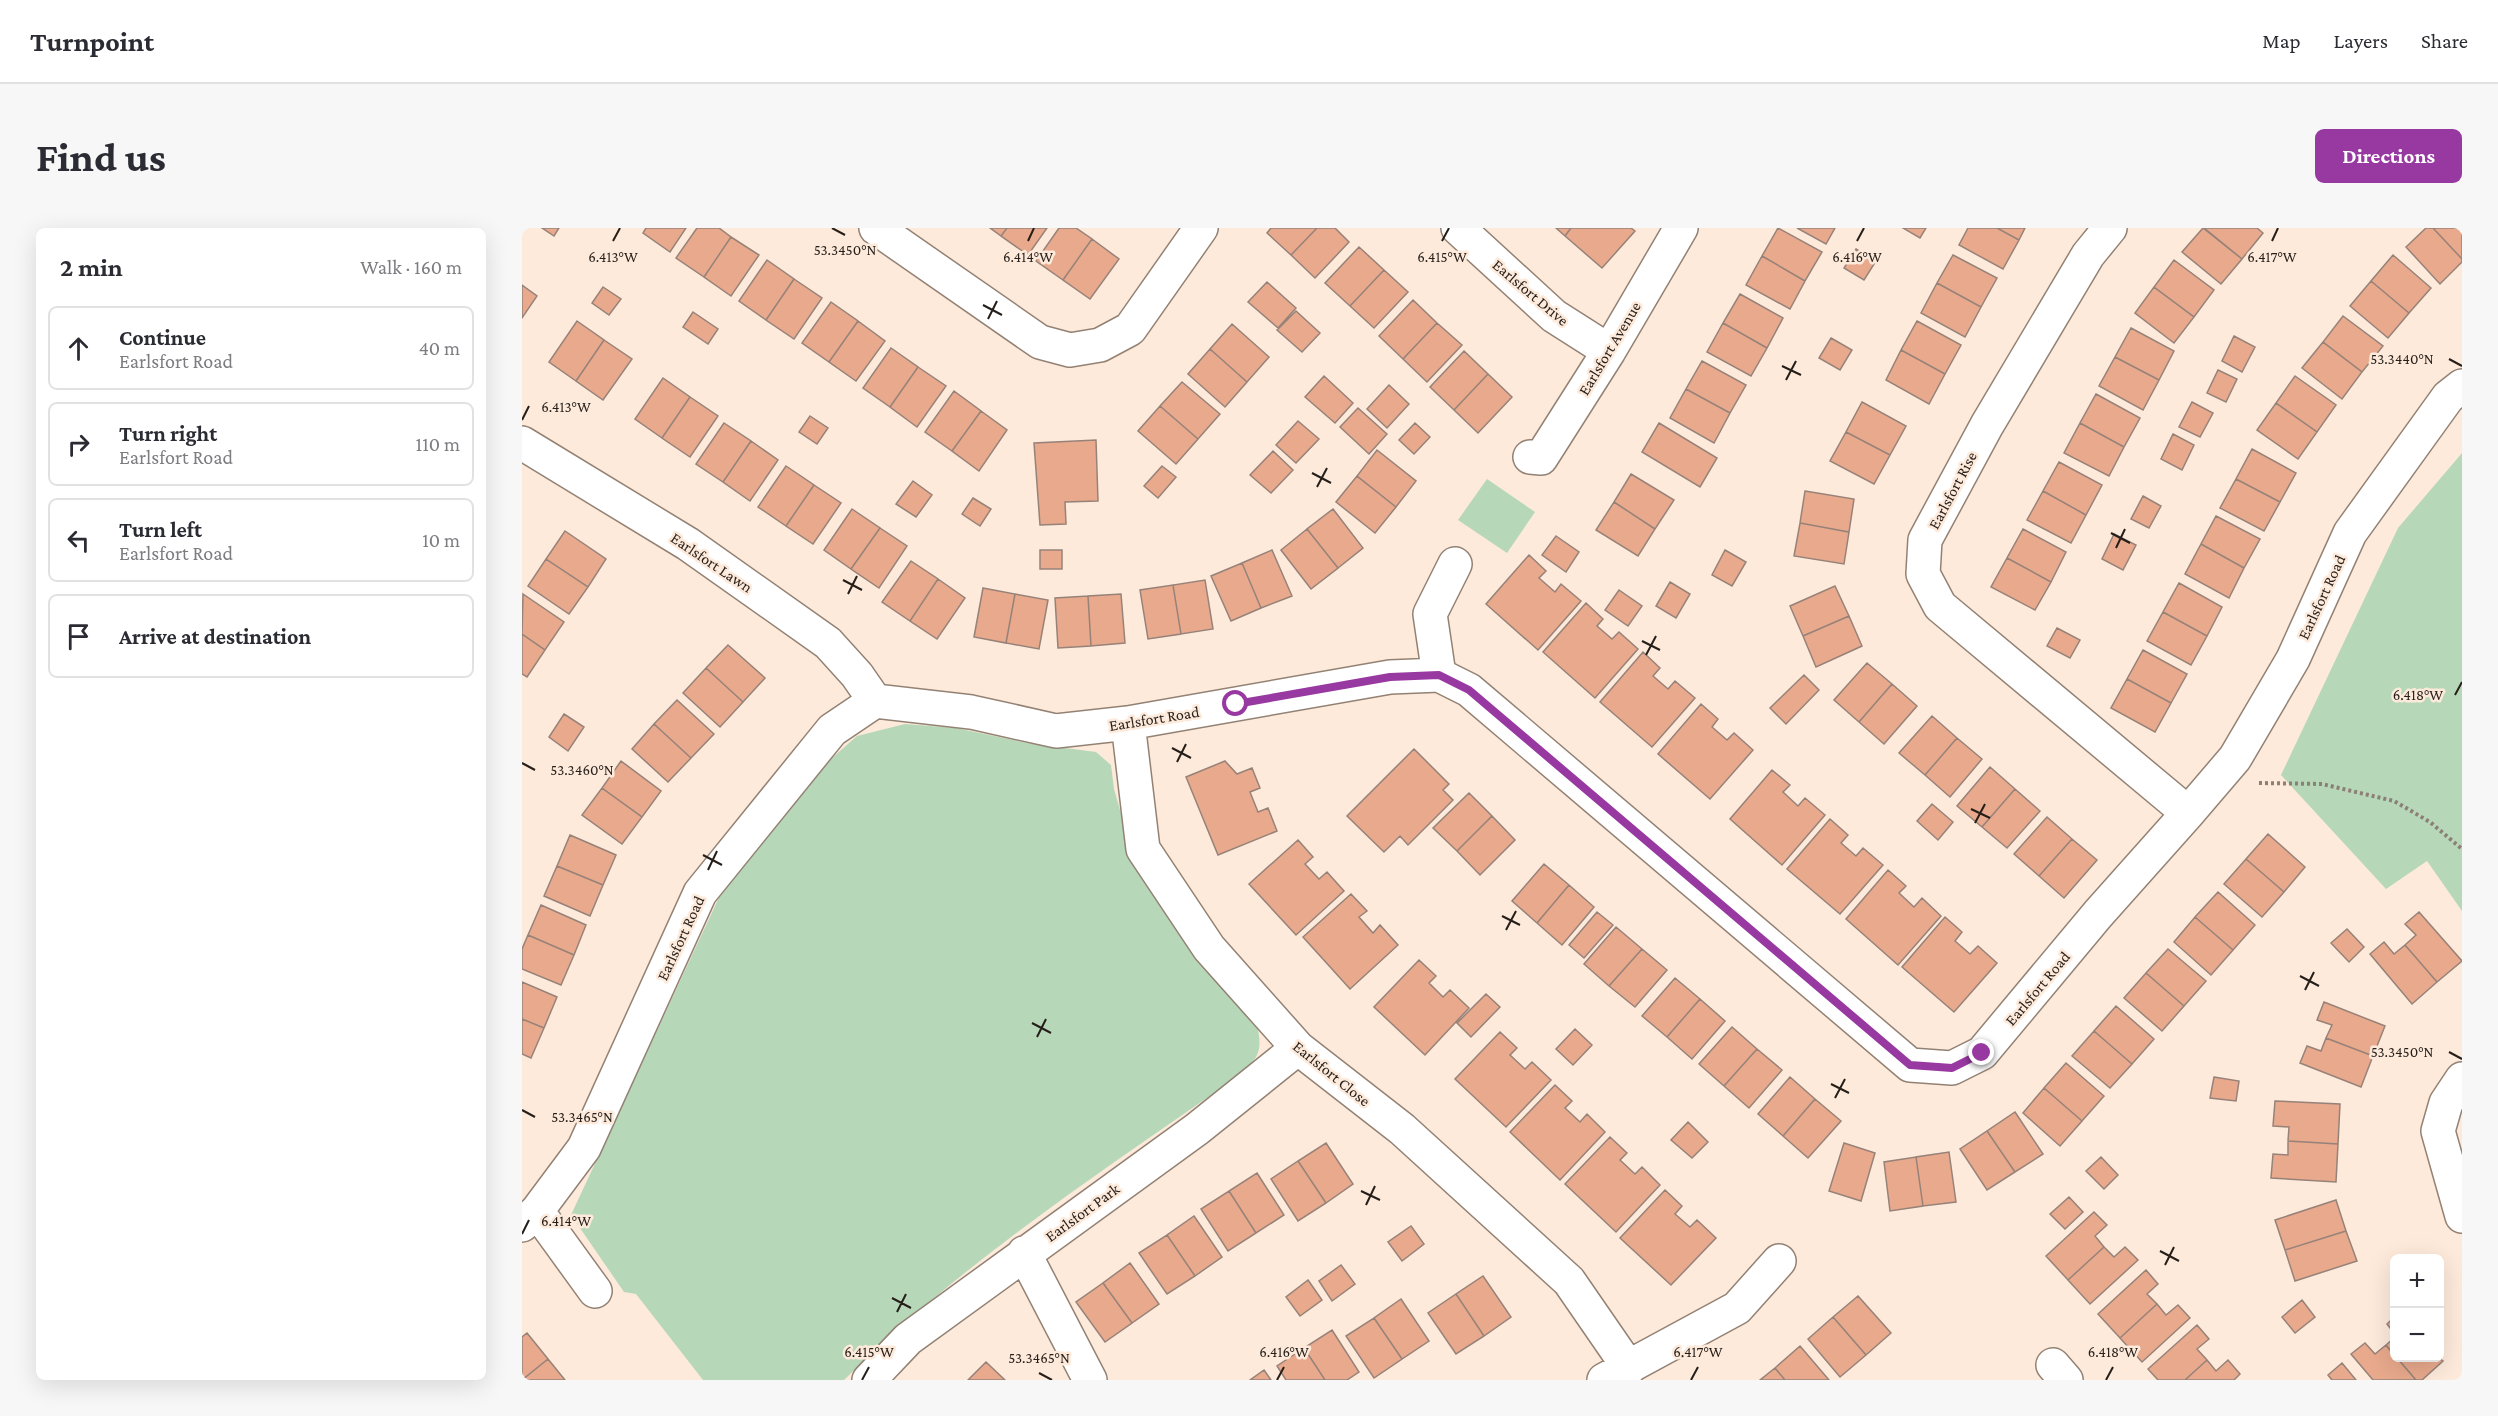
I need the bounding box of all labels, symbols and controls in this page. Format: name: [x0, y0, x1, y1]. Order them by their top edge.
text: Turnpoint: [30, 26, 154, 57]
text: Map: [2262, 29, 2301, 53]
text: Layers: [2334, 29, 2388, 53]
text: Share: [2421, 29, 2468, 53]
button: Directions: [2315, 129, 2462, 183]
text: Find us: [36, 133, 166, 180]
text: 53.3450°N: [814, 242, 876, 258]
text: 6.413°W: [588, 249, 638, 265]
text: 6.414°W: [1003, 249, 1053, 265]
text: 6.415°W: [1417, 249, 1467, 265]
text: 6.416°W: [1832, 249, 1882, 265]
text: 6.417°W: [2247, 249, 2297, 265]
text: 2 min: [60, 253, 123, 282]
text: Walk · 160 m: [360, 256, 462, 278]
street label: Earlsfort Drive: [1489, 256, 1572, 329]
street label: Earlsfort Avenue: [1575, 299, 1644, 398]
text: Continue: [119, 325, 206, 350]
icon: ahead: [62, 332, 95, 365]
text: 40 m: [419, 337, 460, 359]
text: Earlsfort Road: [119, 350, 233, 372]
text: 53.3440°N: [2370, 351, 2434, 367]
text: 6.413°W: [541, 399, 591, 415]
text: Turn right: [119, 421, 217, 446]
icon: right: [62, 428, 95, 461]
text: 110 m: [416, 433, 460, 455]
text: Earlsfort Road: [119, 446, 233, 468]
street label: Earlsfort Rise: [1925, 449, 1980, 532]
text: Turn left: [119, 517, 202, 542]
icon: left: [62, 524, 95, 557]
text: 10 m: [422, 529, 460, 551]
street label: Earlsfort Lawn: [668, 529, 756, 596]
text: Earlsfort Road: [119, 542, 233, 564]
street label: Earlsfort Road: [2294, 552, 2349, 642]
icon: arrive: [62, 620, 95, 653]
text: Arrive at destination: [119, 624, 311, 649]
text: 6.418°W: [2393, 687, 2443, 703]
route start: [1222, 690, 1248, 716]
street label: Earlsfort Road: [1108, 703, 1201, 734]
text: 53.3460°N: [550, 762, 614, 778]
street label: Earlsfort Road: [653, 893, 708, 983]
street label: Earlsfort Road: [2002, 947, 2074, 1029]
street label: Earlsfort Close: [1290, 1037, 1373, 1109]
route end: [1968, 1039, 1994, 1065]
text: 53.3450°N: [2371, 1044, 2433, 1060]
text: 53.3465°N: [551, 1109, 613, 1125]
street label: Earlsfort Park: [1042, 1180, 1123, 1245]
text: 6.414°W: [541, 1213, 591, 1229]
map controls: [2390, 1254, 2444, 1362]
button: +: [2390, 1254, 2444, 1308]
button: −: [2390, 1308, 2444, 1362]
text: 6.415°W: [844, 1344, 894, 1360]
text: 6.416°W: [1259, 1344, 1309, 1360]
text: 6.417°W: [1673, 1344, 1723, 1360]
text: 6.418°W: [2088, 1344, 2138, 1360]
text: 53.3465°N: [1008, 1350, 1070, 1366]

